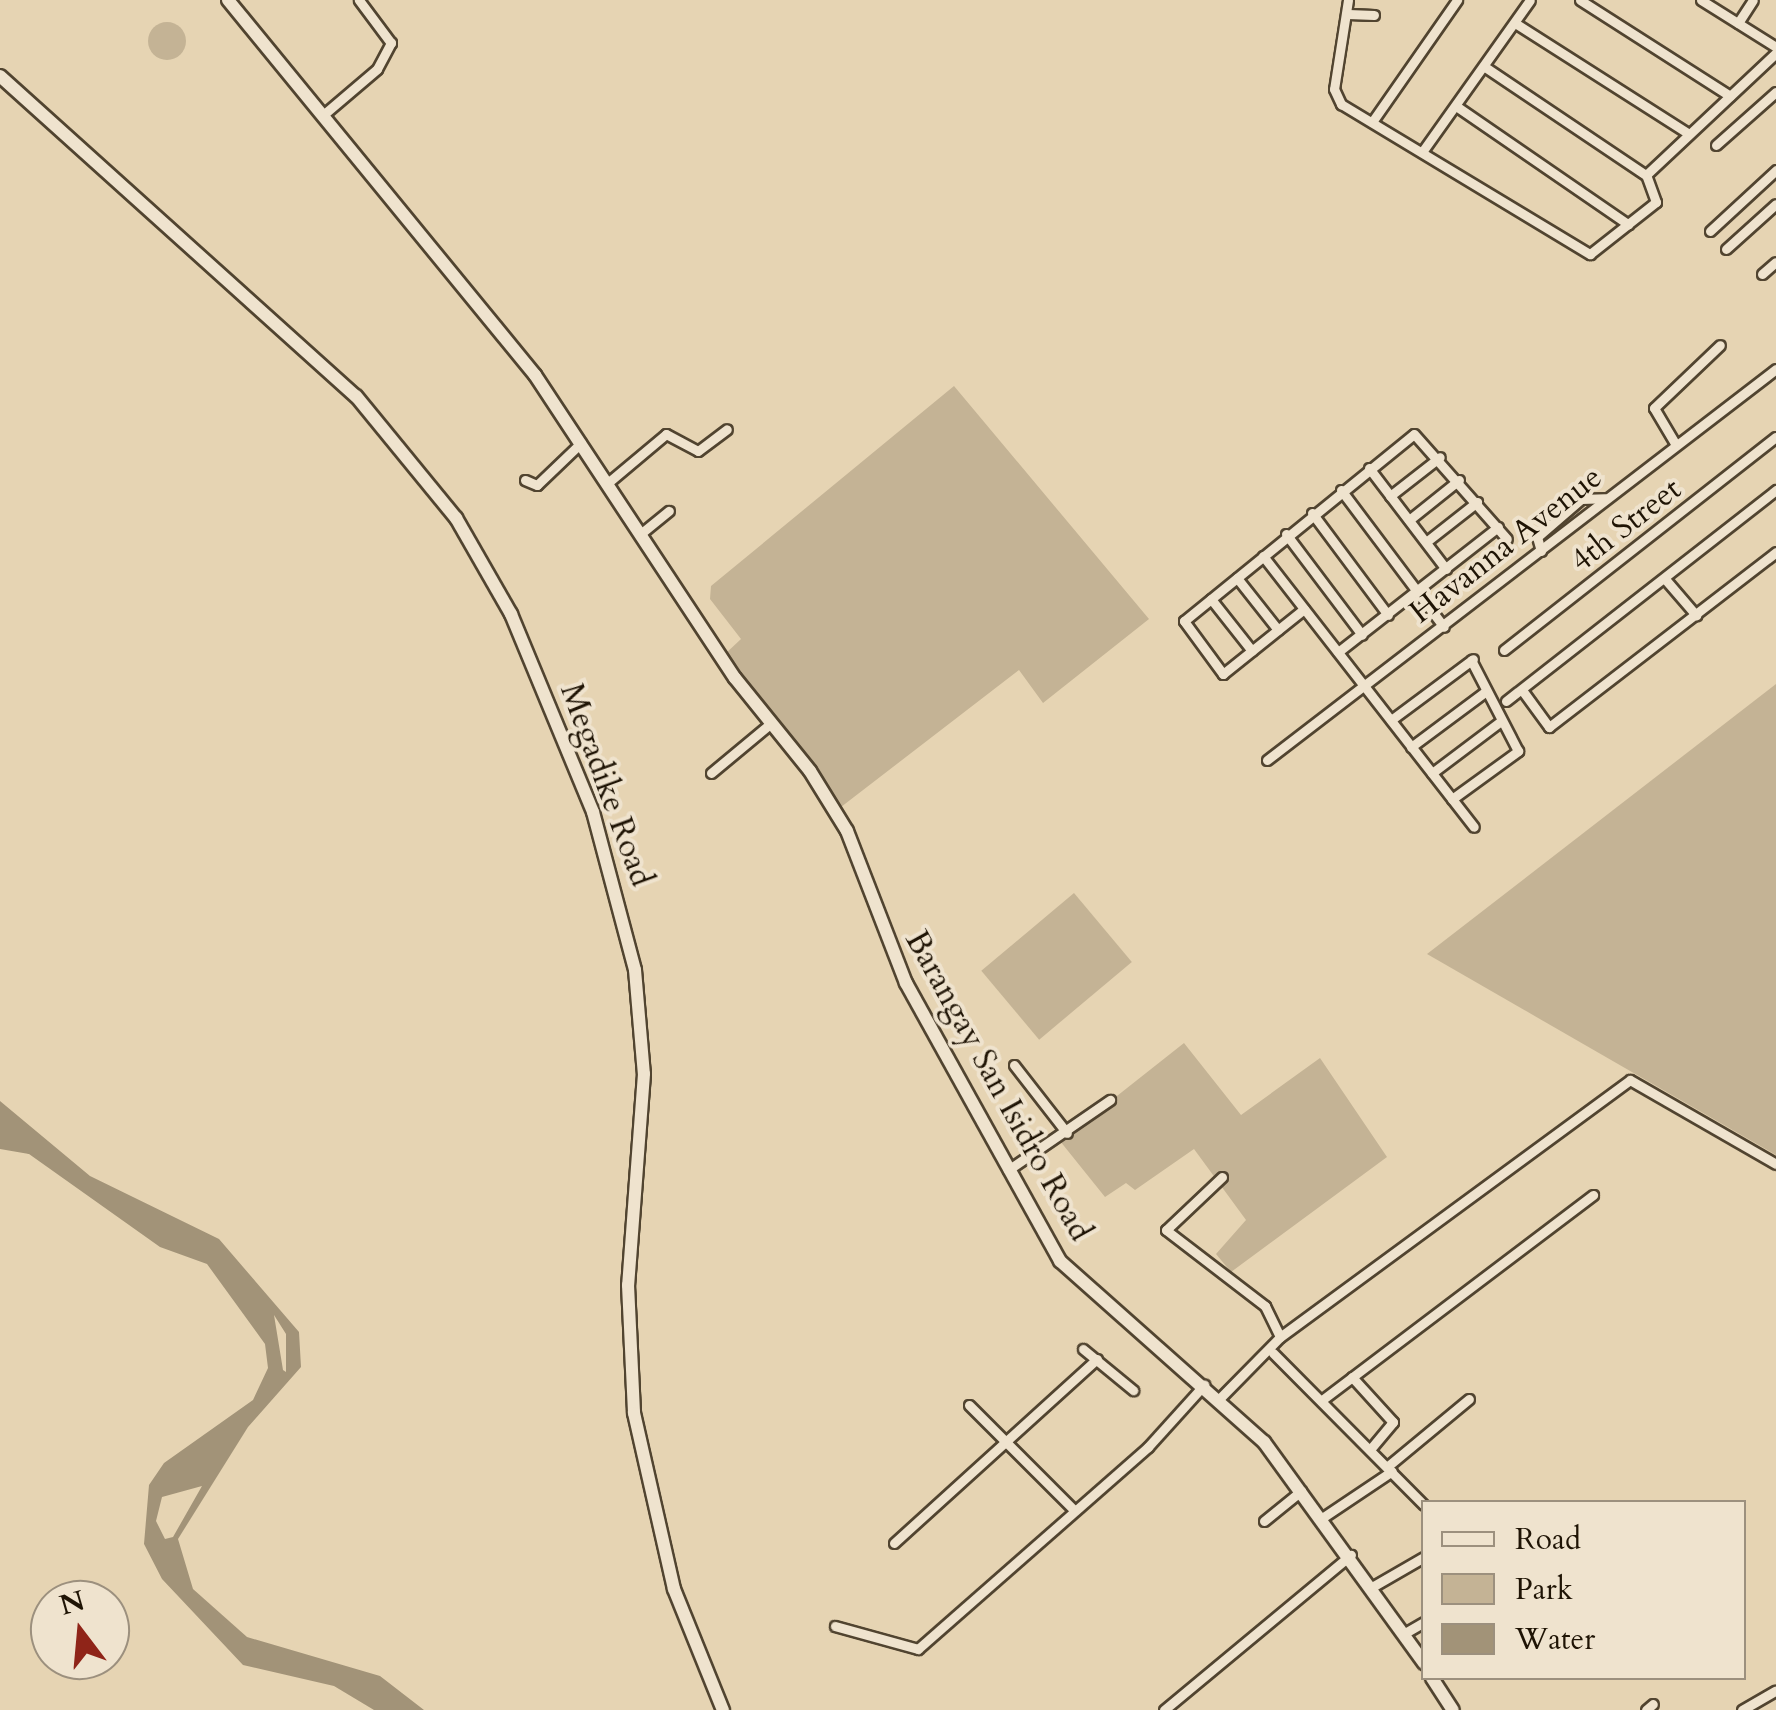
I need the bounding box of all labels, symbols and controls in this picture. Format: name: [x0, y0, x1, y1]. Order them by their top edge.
street label: Havanna Avenue: [1402, 458, 1610, 632]
street label: 4th Street: [1563, 470, 1689, 580]
street label: Megadike Road: [552, 678, 660, 892]
street label: Barangay San Isidro Road: [897, 924, 1099, 1248]
legend: [1421, 1500, 1746, 1680]
text: Road: [1515, 1519, 1581, 1560]
text: Park: [1515, 1569, 1573, 1610]
north arrow: [30, 1580, 130, 1680]
text: N: [55, 1581, 89, 1625]
text: Water: [1515, 1619, 1595, 1660]

